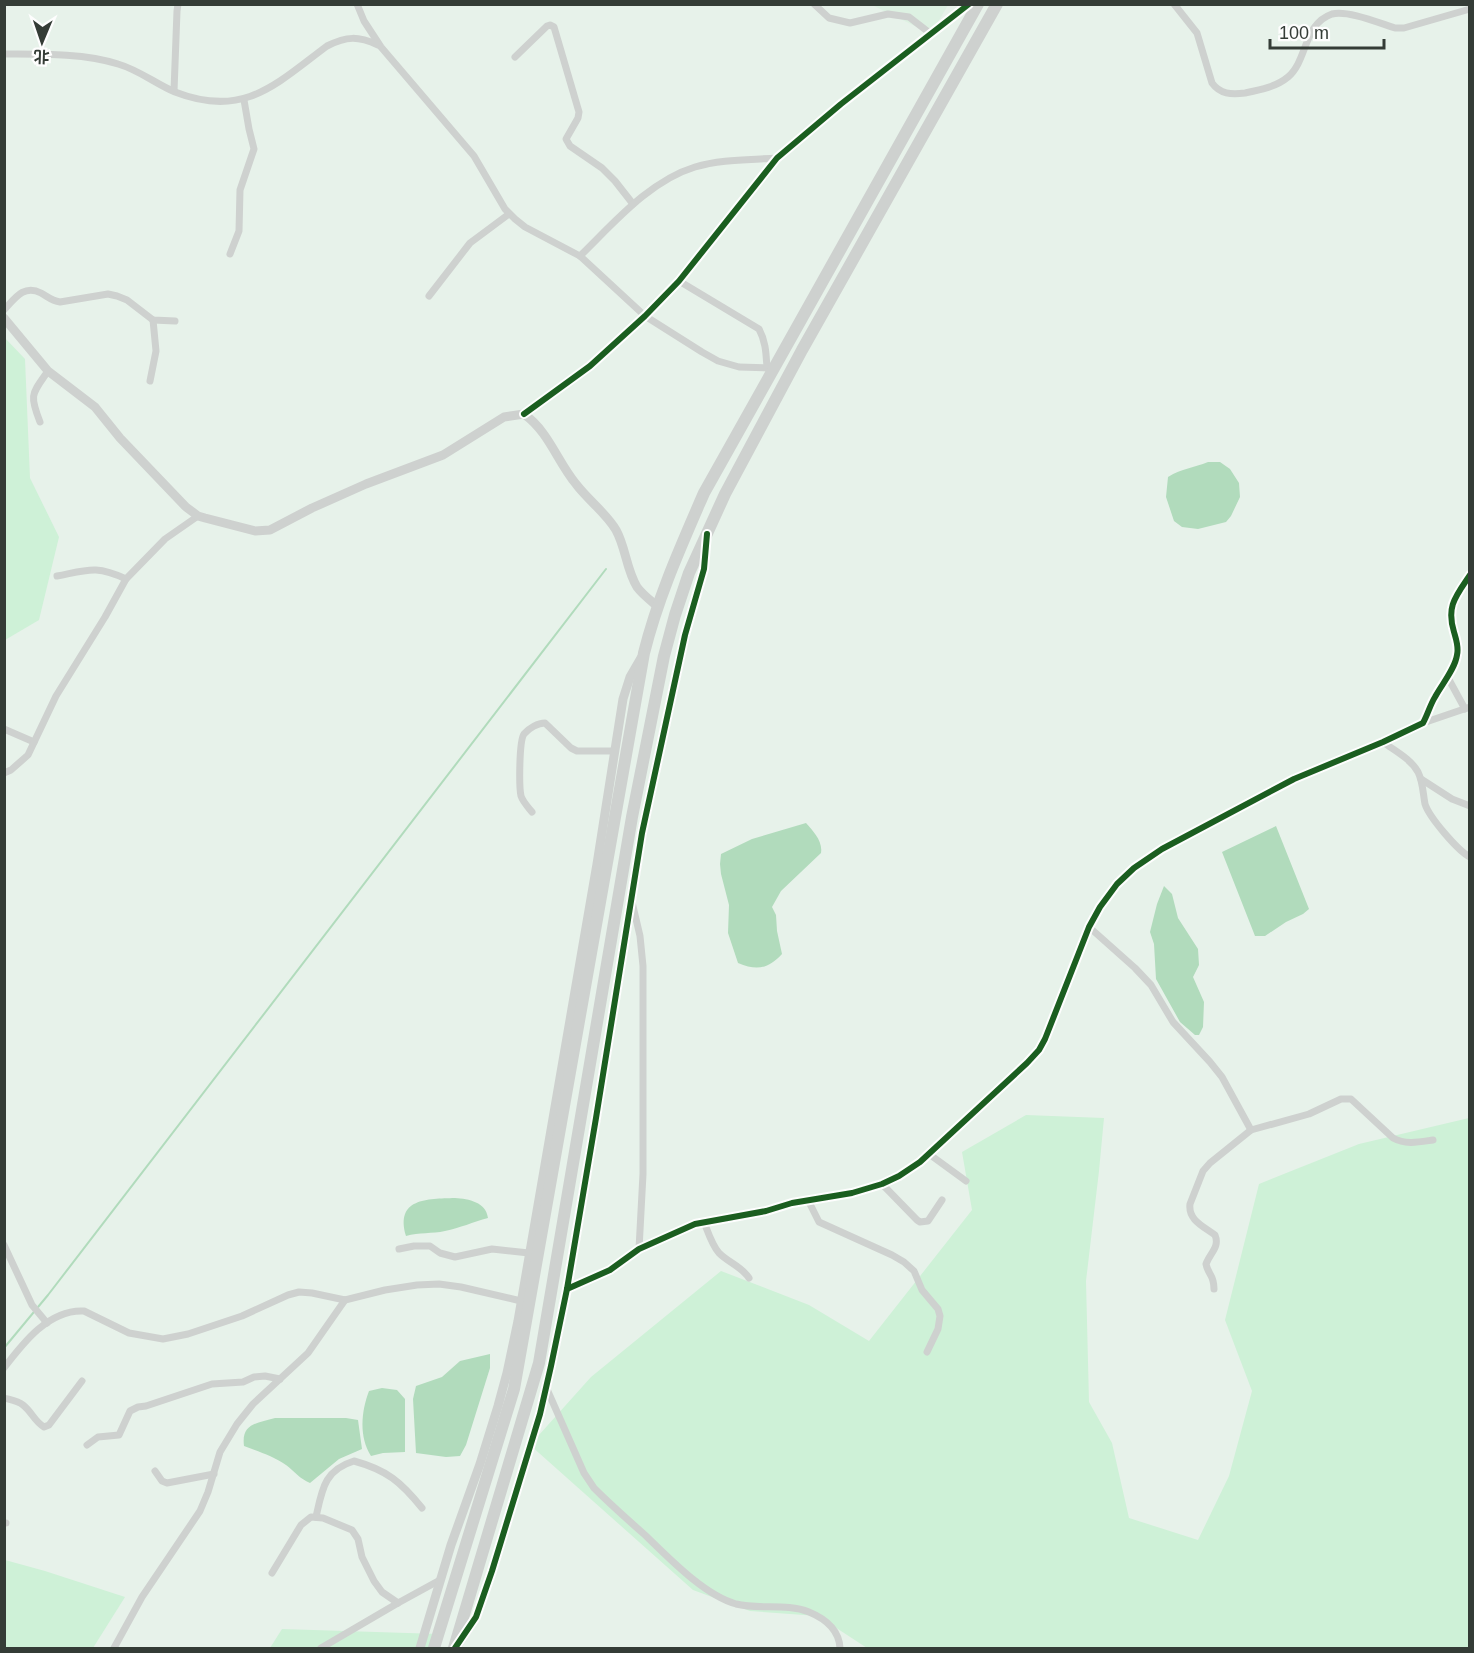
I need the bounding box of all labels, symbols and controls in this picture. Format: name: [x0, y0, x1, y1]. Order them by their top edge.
north arrow: [12, 12, 72, 72]
scale bar: [1270, 12, 1384, 50]
text: 100 m: [1279, 23, 1329, 43]
text: 北: [33, 48, 50, 65]

